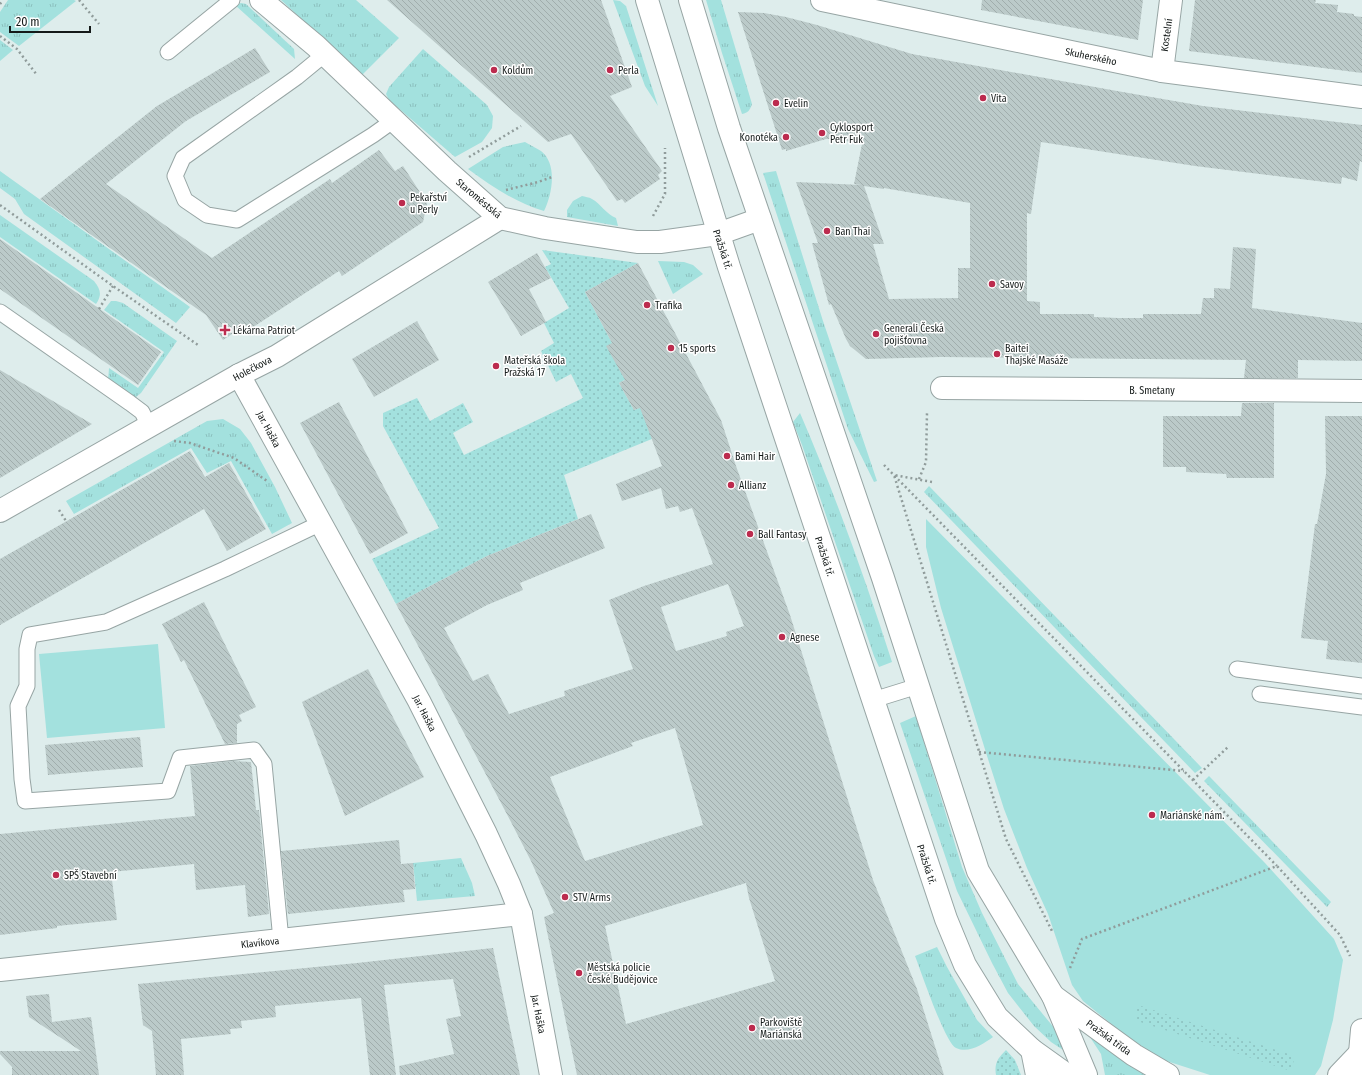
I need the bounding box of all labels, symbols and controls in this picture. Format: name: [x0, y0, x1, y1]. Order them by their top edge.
scale bar: [10, 8, 90, 34]
text: 20 m: [16, 15, 40, 29]
street label: Kostelní: [1158, 17, 1175, 52]
street label: Skuherského: [1064, 46, 1118, 68]
place label: Koldům: [502, 64, 533, 77]
marker: Koldům: [489, 65, 499, 75]
marker: Perla: [605, 65, 615, 75]
place label: Perla: [618, 65, 639, 77]
marker: Vita: [978, 93, 988, 103]
place label: Vita: [991, 93, 1007, 105]
marker: Evelin: [771, 98, 781, 108]
place label: Evelin: [784, 98, 808, 110]
place label: Cyklosport Petr Fuk: [830, 122, 874, 146]
marker: Cyklosport Petr Fuk: [817, 128, 827, 138]
place label: Konotéka: [740, 132, 778, 144]
marker: Konotéka: [781, 132, 791, 142]
street label: Staroměstská: [453, 176, 503, 221]
place label: Pekařství u Perly: [410, 191, 448, 216]
marker: Pekařství u Perly: [397, 198, 407, 208]
marker: Ban Thai: [822, 226, 832, 236]
place label: Ban Thai: [835, 226, 870, 238]
street label: Pražská tř.: [710, 228, 734, 271]
marker: Savoy: [987, 279, 997, 289]
place label: Savoy: [1000, 279, 1024, 291]
marker: Trafika: [642, 300, 652, 310]
place label: Trafika: [655, 300, 682, 312]
place label: Generali Česká pojišťovna: [884, 321, 944, 347]
marker: Lékárna Patriot: [220, 325, 230, 335]
place label: Lékárna Patriot: [233, 325, 296, 337]
marker: Generali Česká pojišťovna: [871, 329, 881, 339]
marker: 15 sports: [666, 343, 676, 353]
place label: 15 sports: [679, 343, 716, 355]
place label: Baitei Thajské Masáže: [1005, 343, 1068, 367]
marker: Baitei Thajské Masáže: [992, 349, 1002, 359]
street label: Holečkova: [231, 354, 274, 384]
place label: Mateřská škola Pražská 17: [504, 355, 565, 379]
marker: Mateřská škola Pražská 17: [491, 361, 501, 371]
street label: B. Smetany: [1129, 385, 1175, 397]
street label: Jar. Haška: [254, 409, 283, 450]
marker: Bami Hair: [722, 451, 732, 461]
place label: Bami Hair: [735, 451, 775, 463]
marker: Allianz: [726, 480, 736, 490]
place label: Allianz: [739, 480, 766, 492]
marker: Ball Fantasy: [745, 529, 755, 539]
place label: Ball Fantasy: [758, 529, 807, 541]
street label: Pražská tř.: [812, 535, 836, 578]
marker: Agnese: [777, 632, 787, 642]
place label: Agnese: [790, 632, 819, 644]
street label: Jar. Haška: [410, 693, 438, 734]
marker: Mariánské nám.: [1147, 810, 1157, 820]
place label: Mariánské nám.: [1160, 810, 1224, 822]
street label: Pražská tř.: [914, 843, 938, 886]
place label: SPŠ Stavební: [64, 868, 117, 882]
marker: SPŠ Stavební: [51, 870, 61, 880]
marker: STV Arms: [560, 892, 570, 902]
place label: STV Arms: [573, 892, 611, 904]
street label: Klavíkova: [240, 934, 280, 951]
place label: Městská policie České Budějovice: [587, 962, 658, 986]
marker: Městská policie České Budějovice: [574, 968, 584, 978]
street label: Jar. Haška: [528, 994, 548, 1035]
place label: Parkoviště Mariánská: [760, 1017, 802, 1041]
street label: Pražská třída: [1084, 1017, 1134, 1058]
marker: Parkoviště Mariánská: [747, 1023, 757, 1033]

